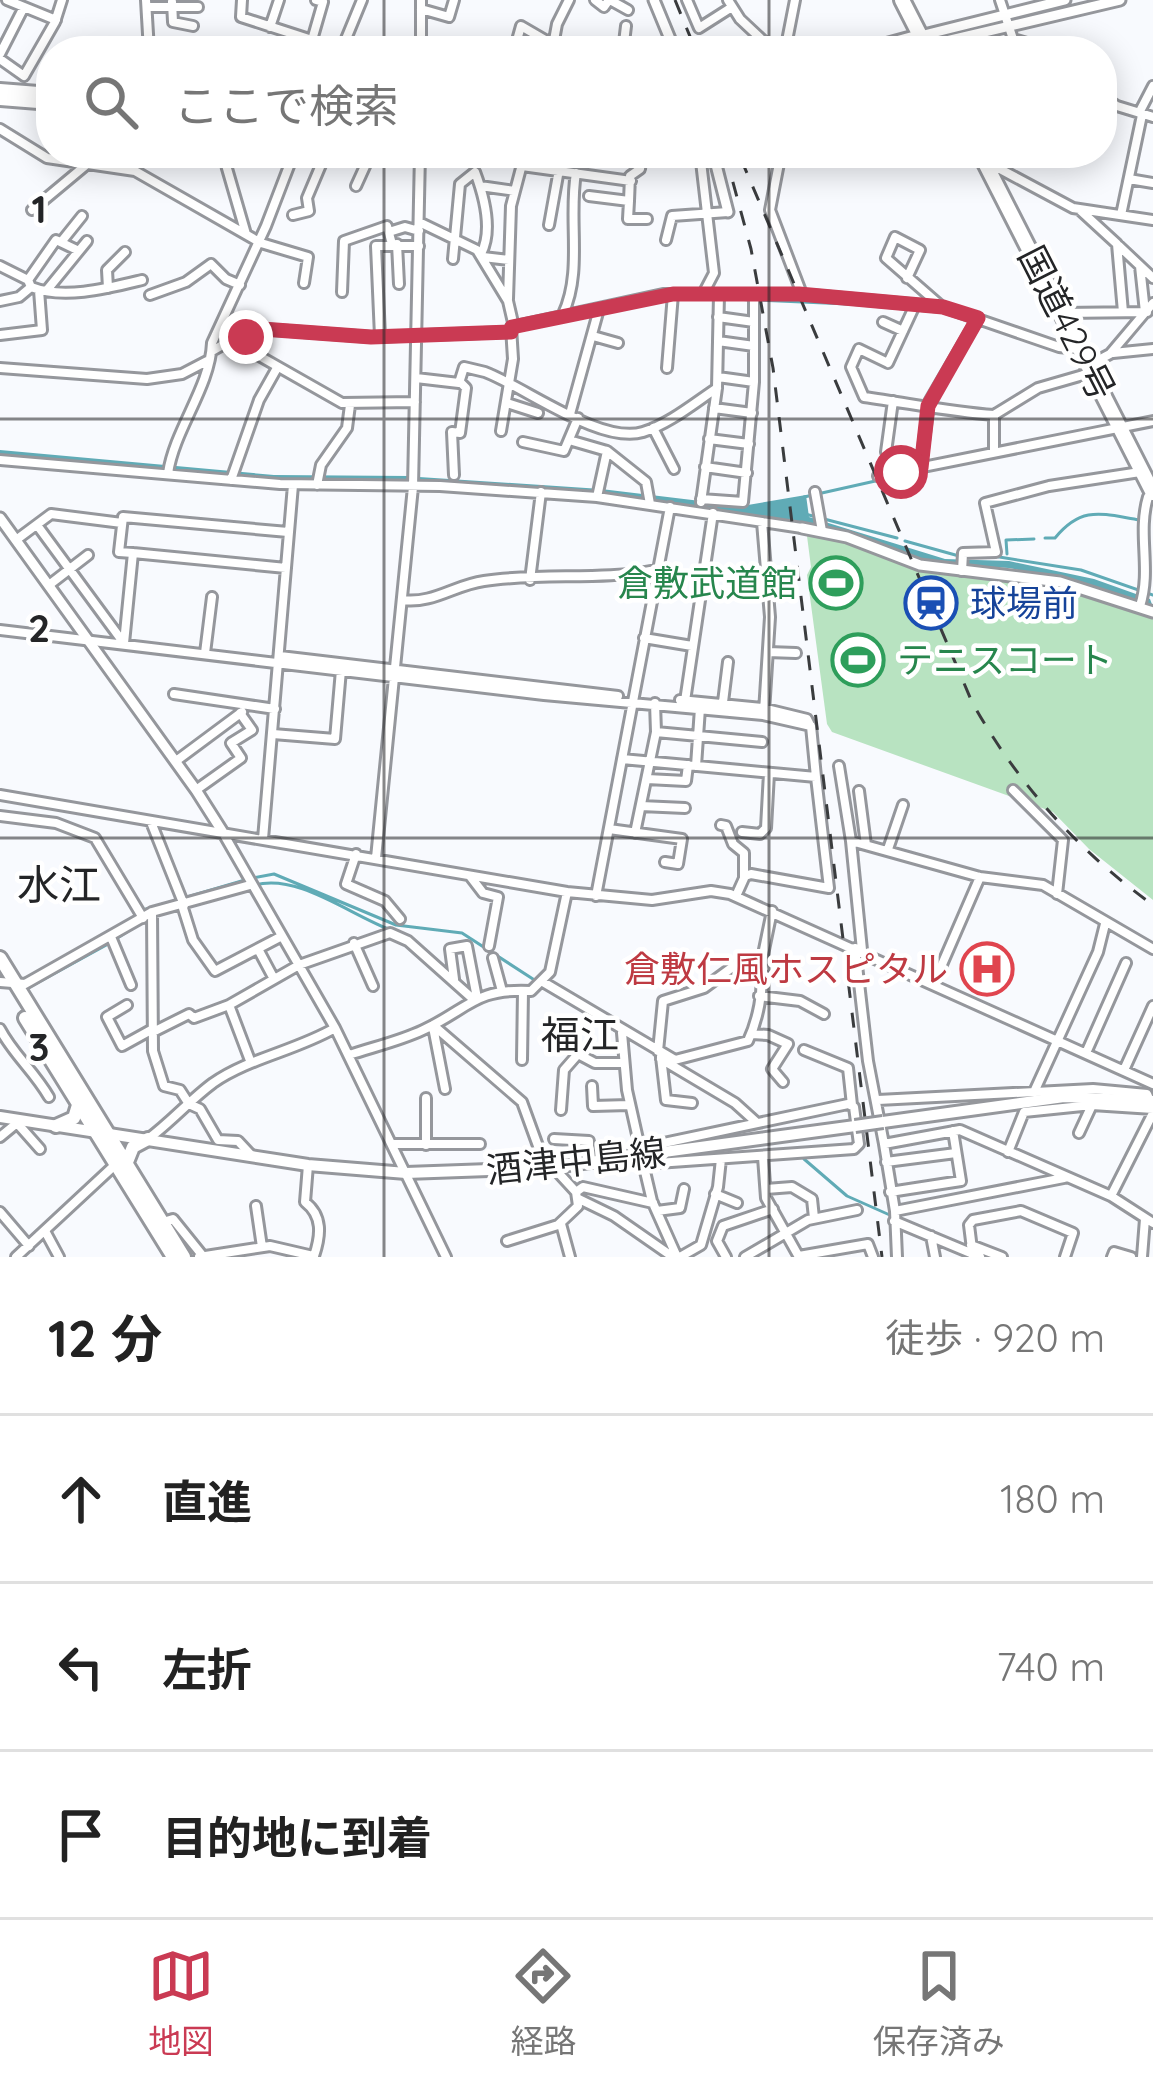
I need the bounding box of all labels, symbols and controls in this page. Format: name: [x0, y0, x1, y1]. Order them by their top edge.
search box: [36, 36, 1117, 168]
icon: search: [78, 69, 144, 135]
text: ここで検索: [174, 77, 399, 133]
text: 1: [31, 184, 47, 233]
street label: 国道429号: [1009, 238, 1125, 407]
route end: [219, 310, 273, 364]
route start: [874, 445, 928, 499]
sports icon: 倉敷武道館: [808, 555, 864, 611]
place label: 倉敷武道館: [617, 560, 797, 605]
station icon: 球場前: [903, 575, 959, 631]
place label: 球場前: [970, 580, 1078, 625]
text: 2: [28, 603, 50, 652]
sports icon: テニスコート: [830, 632, 886, 688]
place label: テニスコート: [897, 637, 1113, 682]
district label: 水江: [17, 858, 101, 911]
hospital icon: 倉敷仁風ホスピタル: [959, 941, 1015, 997]
place label: 倉敷仁風ホスピタル: [624, 946, 948, 991]
district label: 福江: [541, 1010, 619, 1059]
text: 3: [29, 1022, 49, 1071]
street label: 酒津中島線: [484, 1129, 668, 1192]
text: 12 分: [48, 1306, 162, 1370]
text: 徒歩 · 920 m: [885, 1313, 1105, 1362]
icon: ahead: [48, 1466, 114, 1532]
text: 直進: [162, 1473, 252, 1529]
text: 180 m: [1000, 1474, 1105, 1523]
icon: left: [48, 1634, 114, 1700]
text: 左折: [162, 1641, 252, 1697]
text: 740 m: [997, 1642, 1105, 1691]
icon: arrive: [48, 1802, 114, 1868]
text: 目的地に到着: [162, 1809, 432, 1865]
tab: 地図: [148, 1943, 214, 2063]
tab: 経路: [510, 1943, 576, 2063]
tab: 保存済み: [873, 1943, 1005, 2063]

